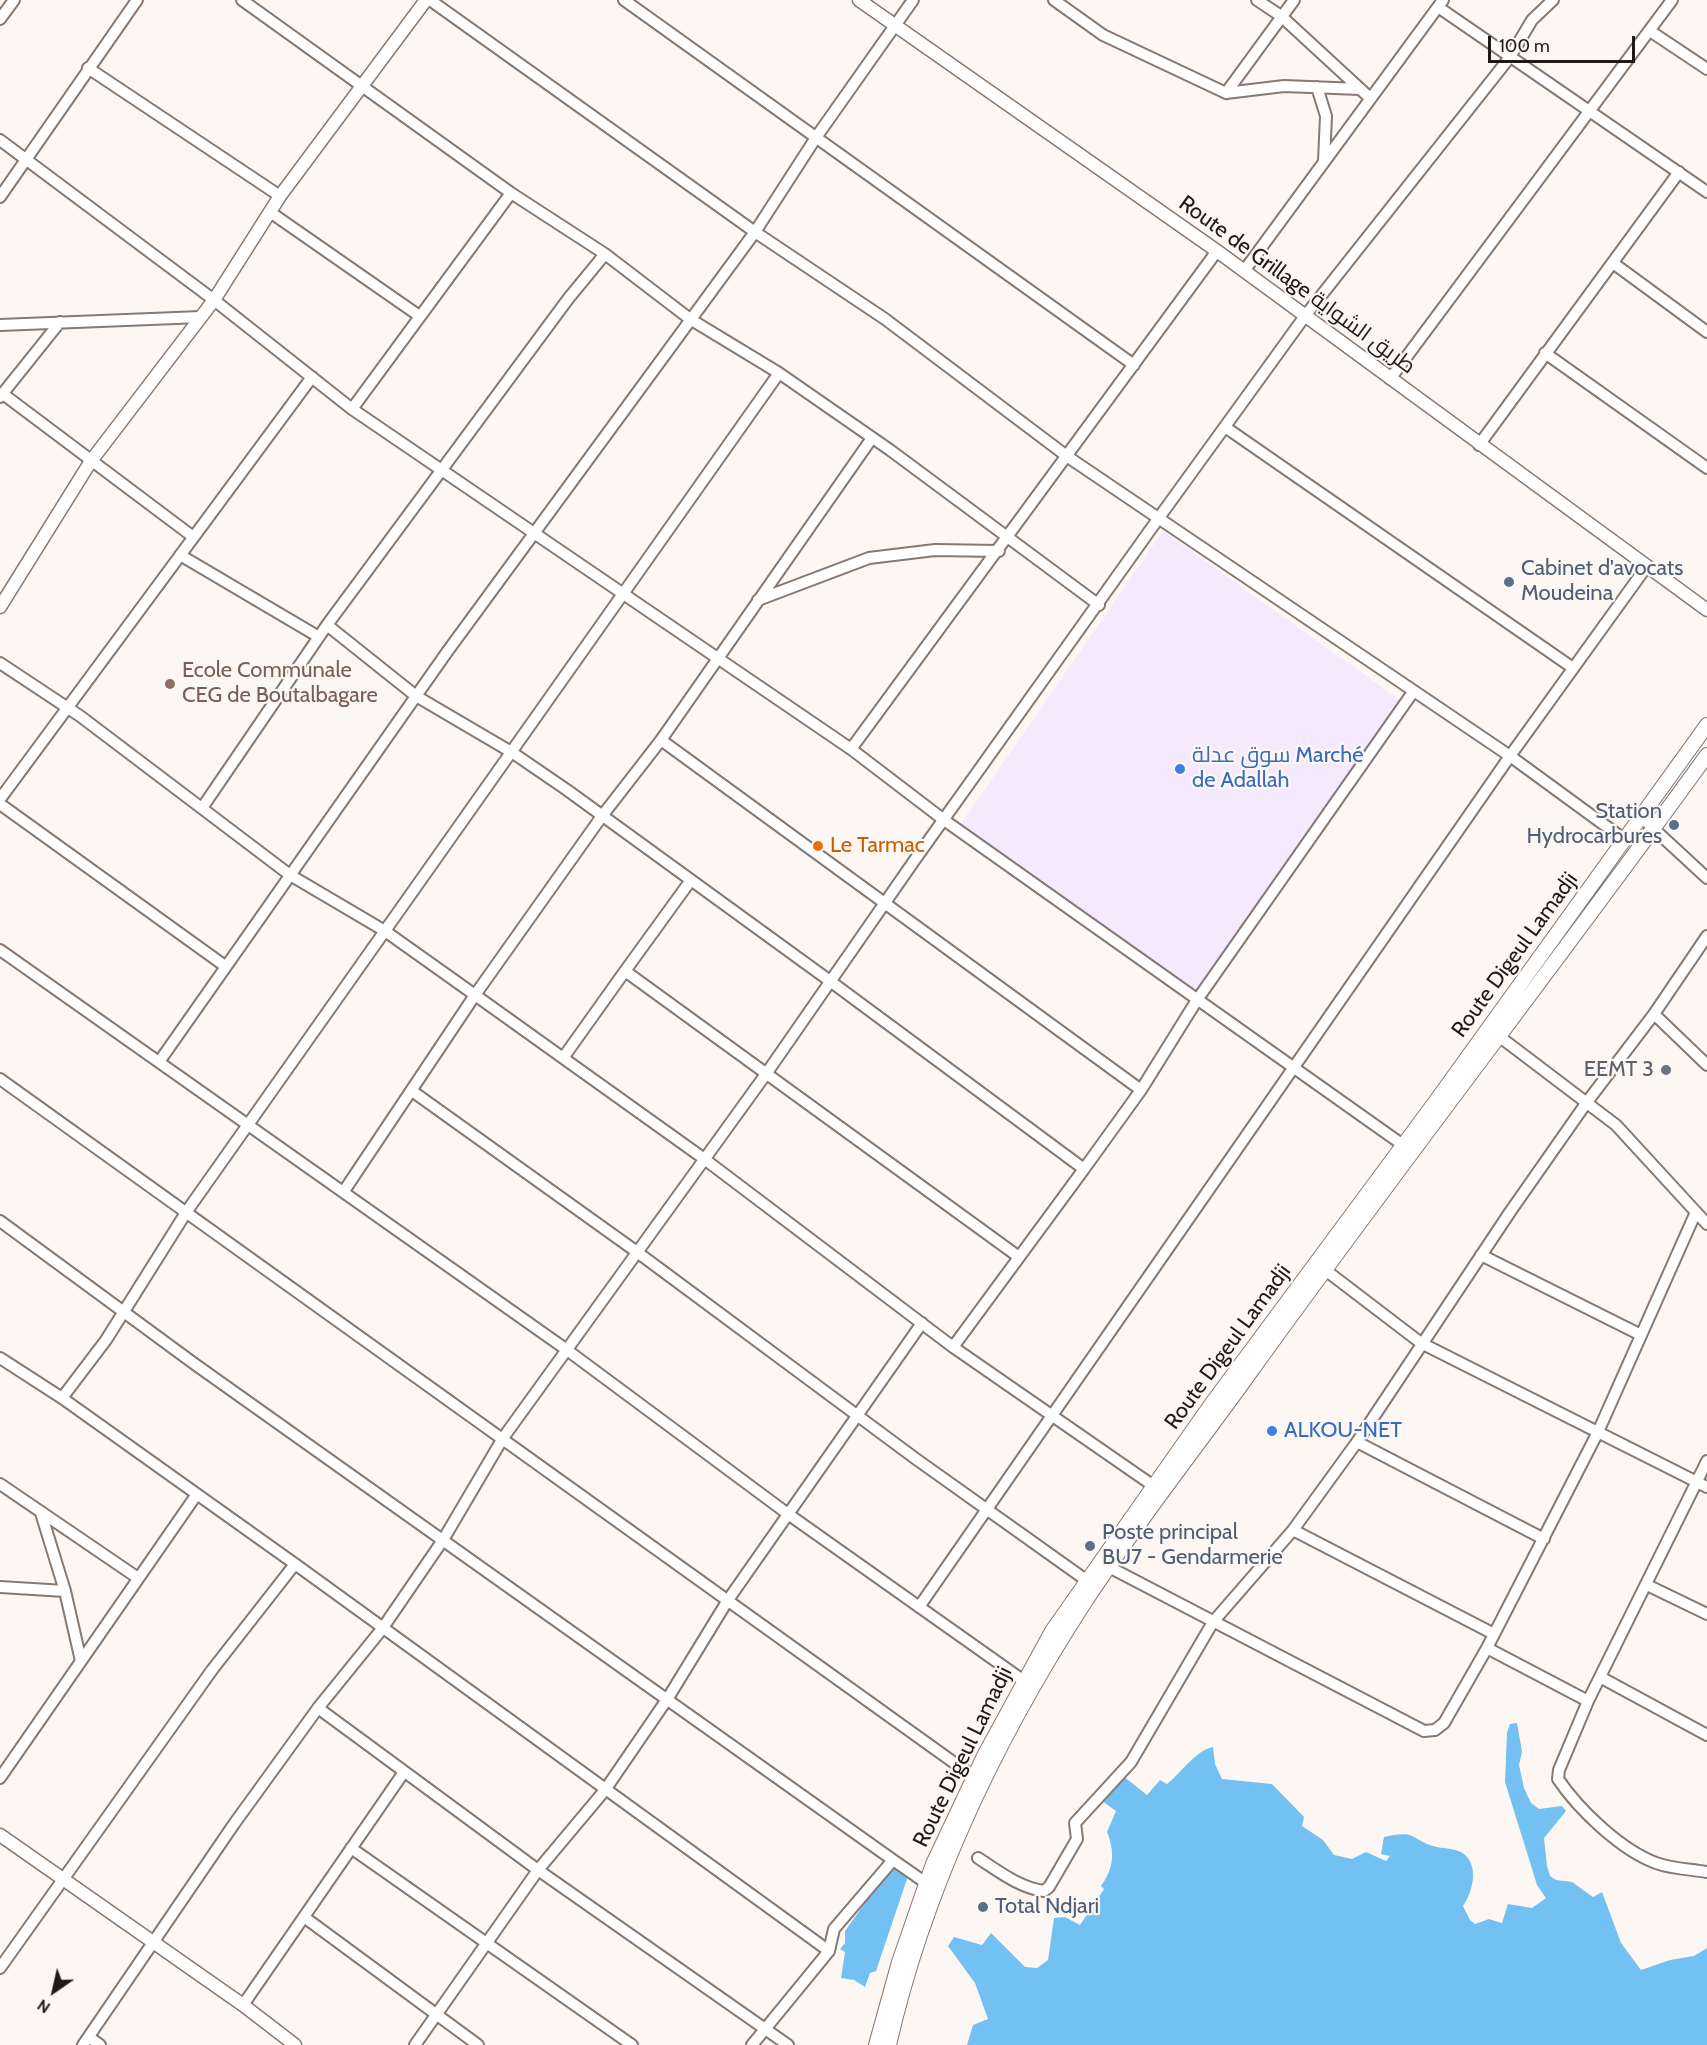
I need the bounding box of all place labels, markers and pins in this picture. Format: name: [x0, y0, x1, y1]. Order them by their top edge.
place label: Cabinet d'avocats Moudeina: [1521, 556, 1683, 608]
marker: Cabinet d'avocats Moudeina: [1502, 575, 1516, 589]
place label: Ecole Communale CEG de Boutalbagare: [182, 658, 378, 710]
marker: Ecole Communale CEG de Boutalbagare: [163, 677, 177, 691]
place label: سوق عدلة Marché de Adallah: [1192, 743, 1363, 794]
marker: سوق عدلة Marché de Adallah: [1173, 762, 1187, 776]
place label: Station Hydrocarbures: [1527, 799, 1662, 850]
marker: Station Hydrocarbures: [1667, 818, 1681, 832]
place label: Le Tarmac: [830, 833, 925, 859]
marker: Le Tarmac: [811, 839, 825, 853]
place label: EEMT 3: [1584, 1057, 1654, 1083]
marker: EEMT 3: [1659, 1063, 1673, 1077]
place label: ALKOU-NET: [1284, 1418, 1402, 1444]
marker: ALKOU-NET: [1265, 1424, 1279, 1438]
place label: Poste principal BU7 - Gendarmerie: [1102, 1520, 1283, 1572]
marker: Poste principal BU7 - Gendarmerie: [1083, 1539, 1097, 1553]
place label: Total Ndjari: [995, 1894, 1099, 1920]
marker: Total Ndjari: [976, 1900, 990, 1914]

